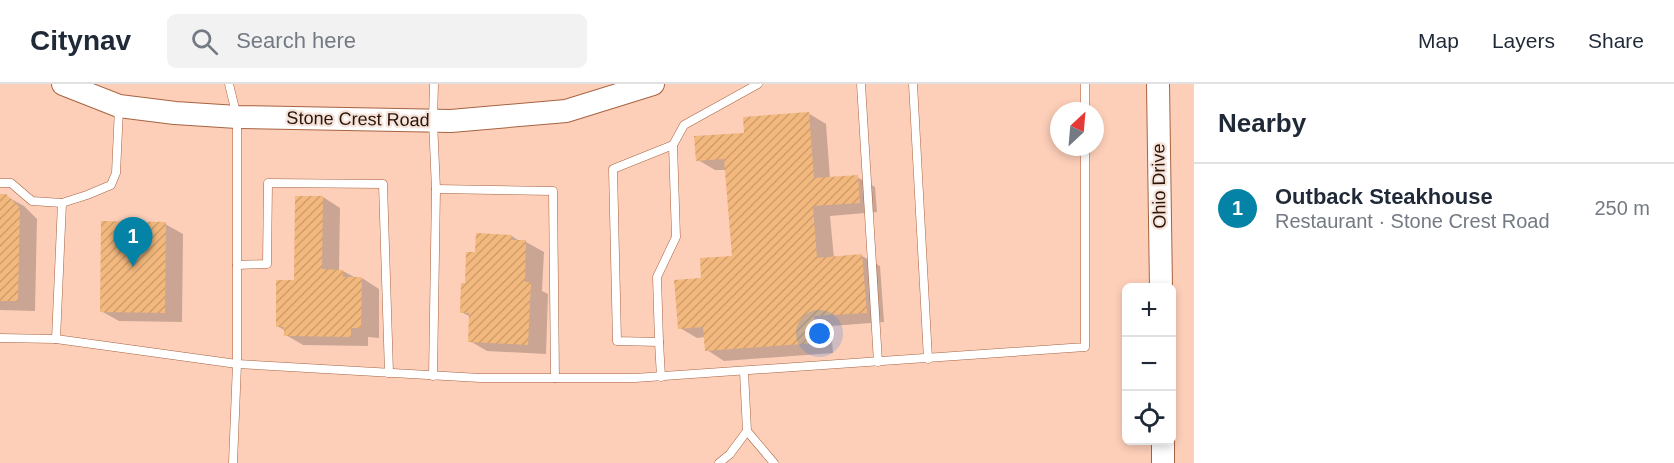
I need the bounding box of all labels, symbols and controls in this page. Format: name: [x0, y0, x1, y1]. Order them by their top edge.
search box: [167, 14, 587, 68]
text: Citynav: [30, 25, 131, 56]
icon: search: [188, 25, 221, 58]
text: Search here: [236, 28, 356, 53]
text: Map: [1418, 29, 1459, 52]
text: Layers: [1492, 29, 1555, 52]
text: Share: [1588, 29, 1644, 52]
north arrow: [1050, 102, 1104, 156]
street label: Stone Crest Road: [286, 108, 430, 130]
text: Nearby: [1218, 108, 1306, 138]
street label: Ohio Drive: [1148, 143, 1170, 229]
text: Outback Steakhouse: [1275, 184, 1493, 209]
text: 1: [1232, 197, 1243, 219]
text: 250 m: [1594, 197, 1650, 219]
text: Restaurant · Stone Crest Road: [1275, 210, 1550, 232]
pin: 1: [114, 218, 152, 267]
map controls: [1122, 283, 1176, 445]
button: +: [1122, 283, 1176, 337]
your location: [805, 319, 834, 348]
button: −: [1122, 337, 1176, 391]
button: locate: [1122, 391, 1176, 445]

